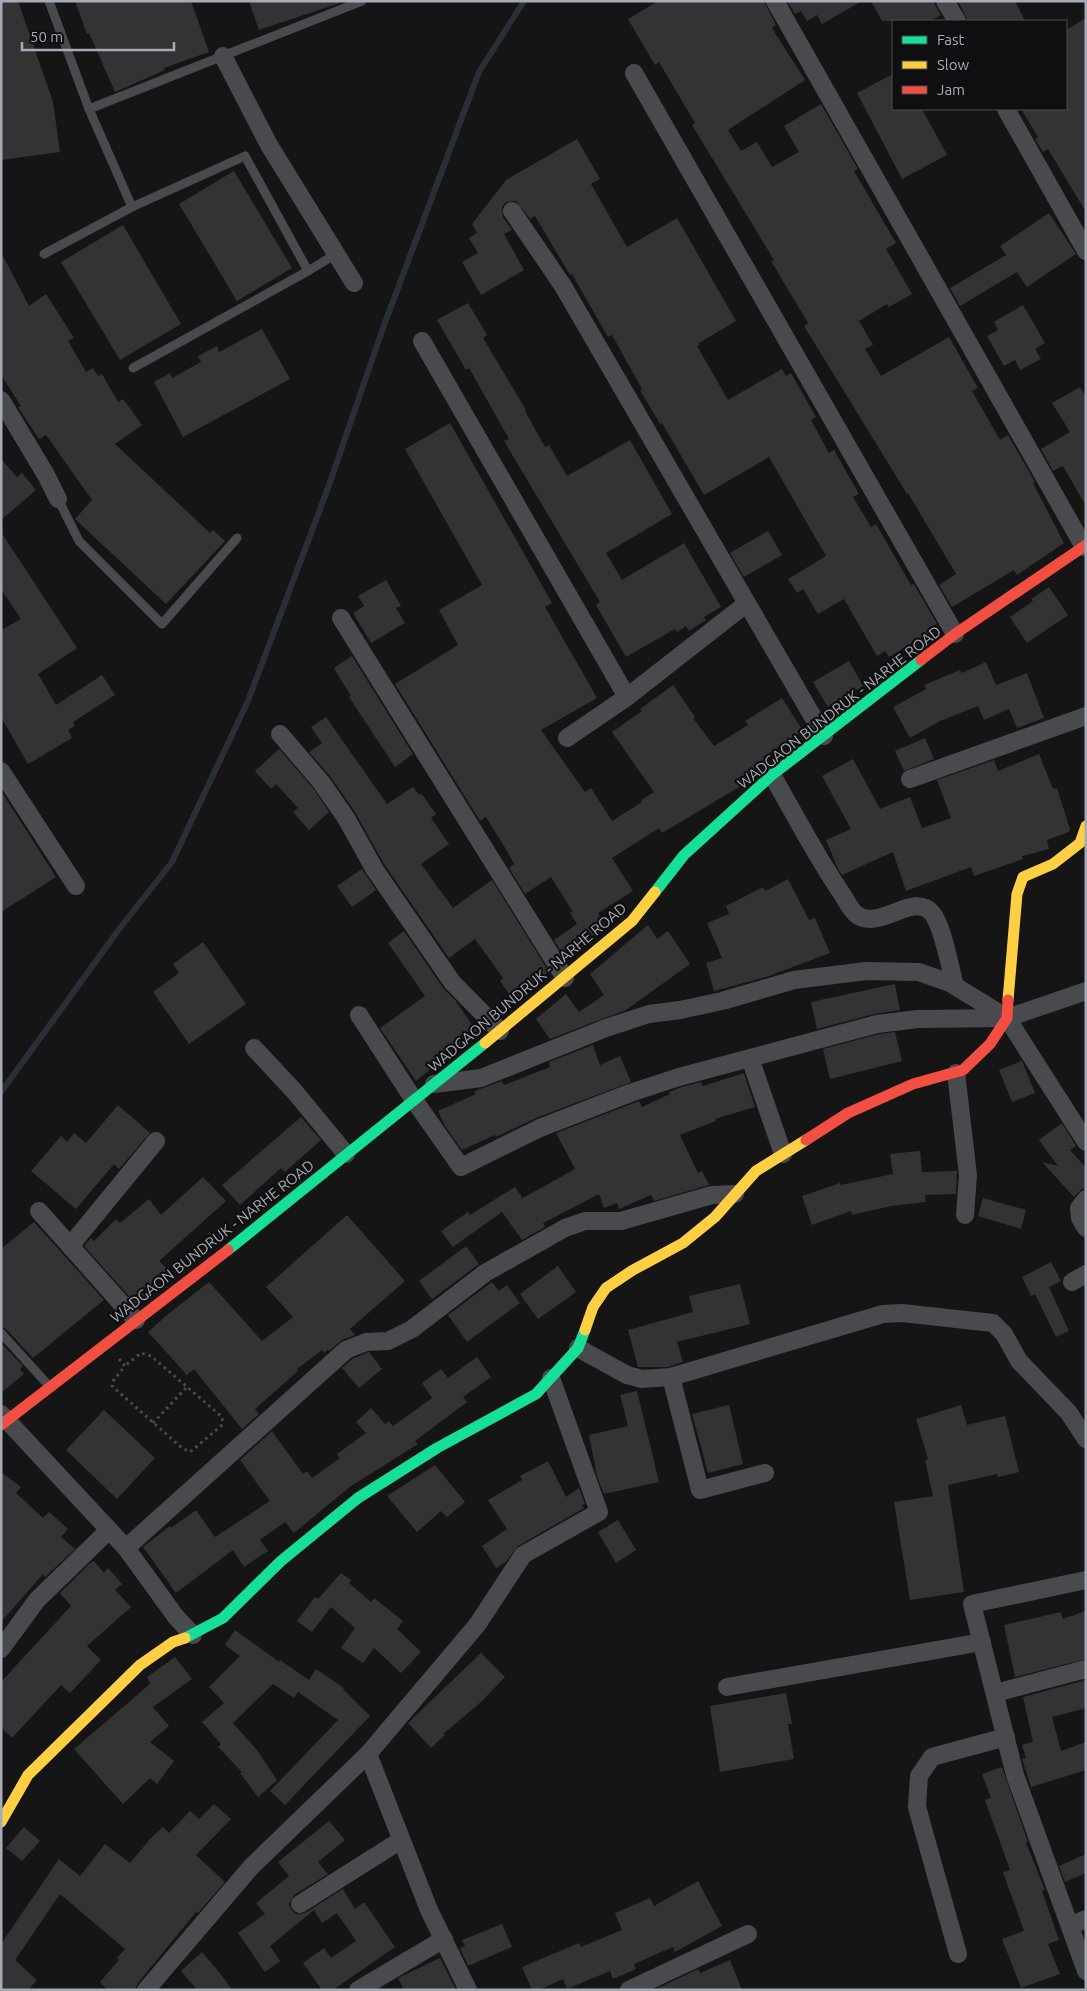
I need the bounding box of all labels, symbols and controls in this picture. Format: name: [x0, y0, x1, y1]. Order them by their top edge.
scale bar: [22, 20, 175, 52]
legend: [892, 20, 1067, 110]
text: 50 m: [30, 28, 63, 45]
text: Fast: [937, 31, 965, 48]
text: Slow: [937, 56, 970, 73]
text: Jam: [937, 81, 965, 98]
street label: WADGAON BUNDRUK - NARHE ROAD: [734, 622, 944, 792]
street label: WADGAON BUNDRUK - NARHE ROAD: [424, 899, 630, 1075]
street label: WADGAON BUNDRUK - NARHE ROAD: [107, 1156, 317, 1326]

